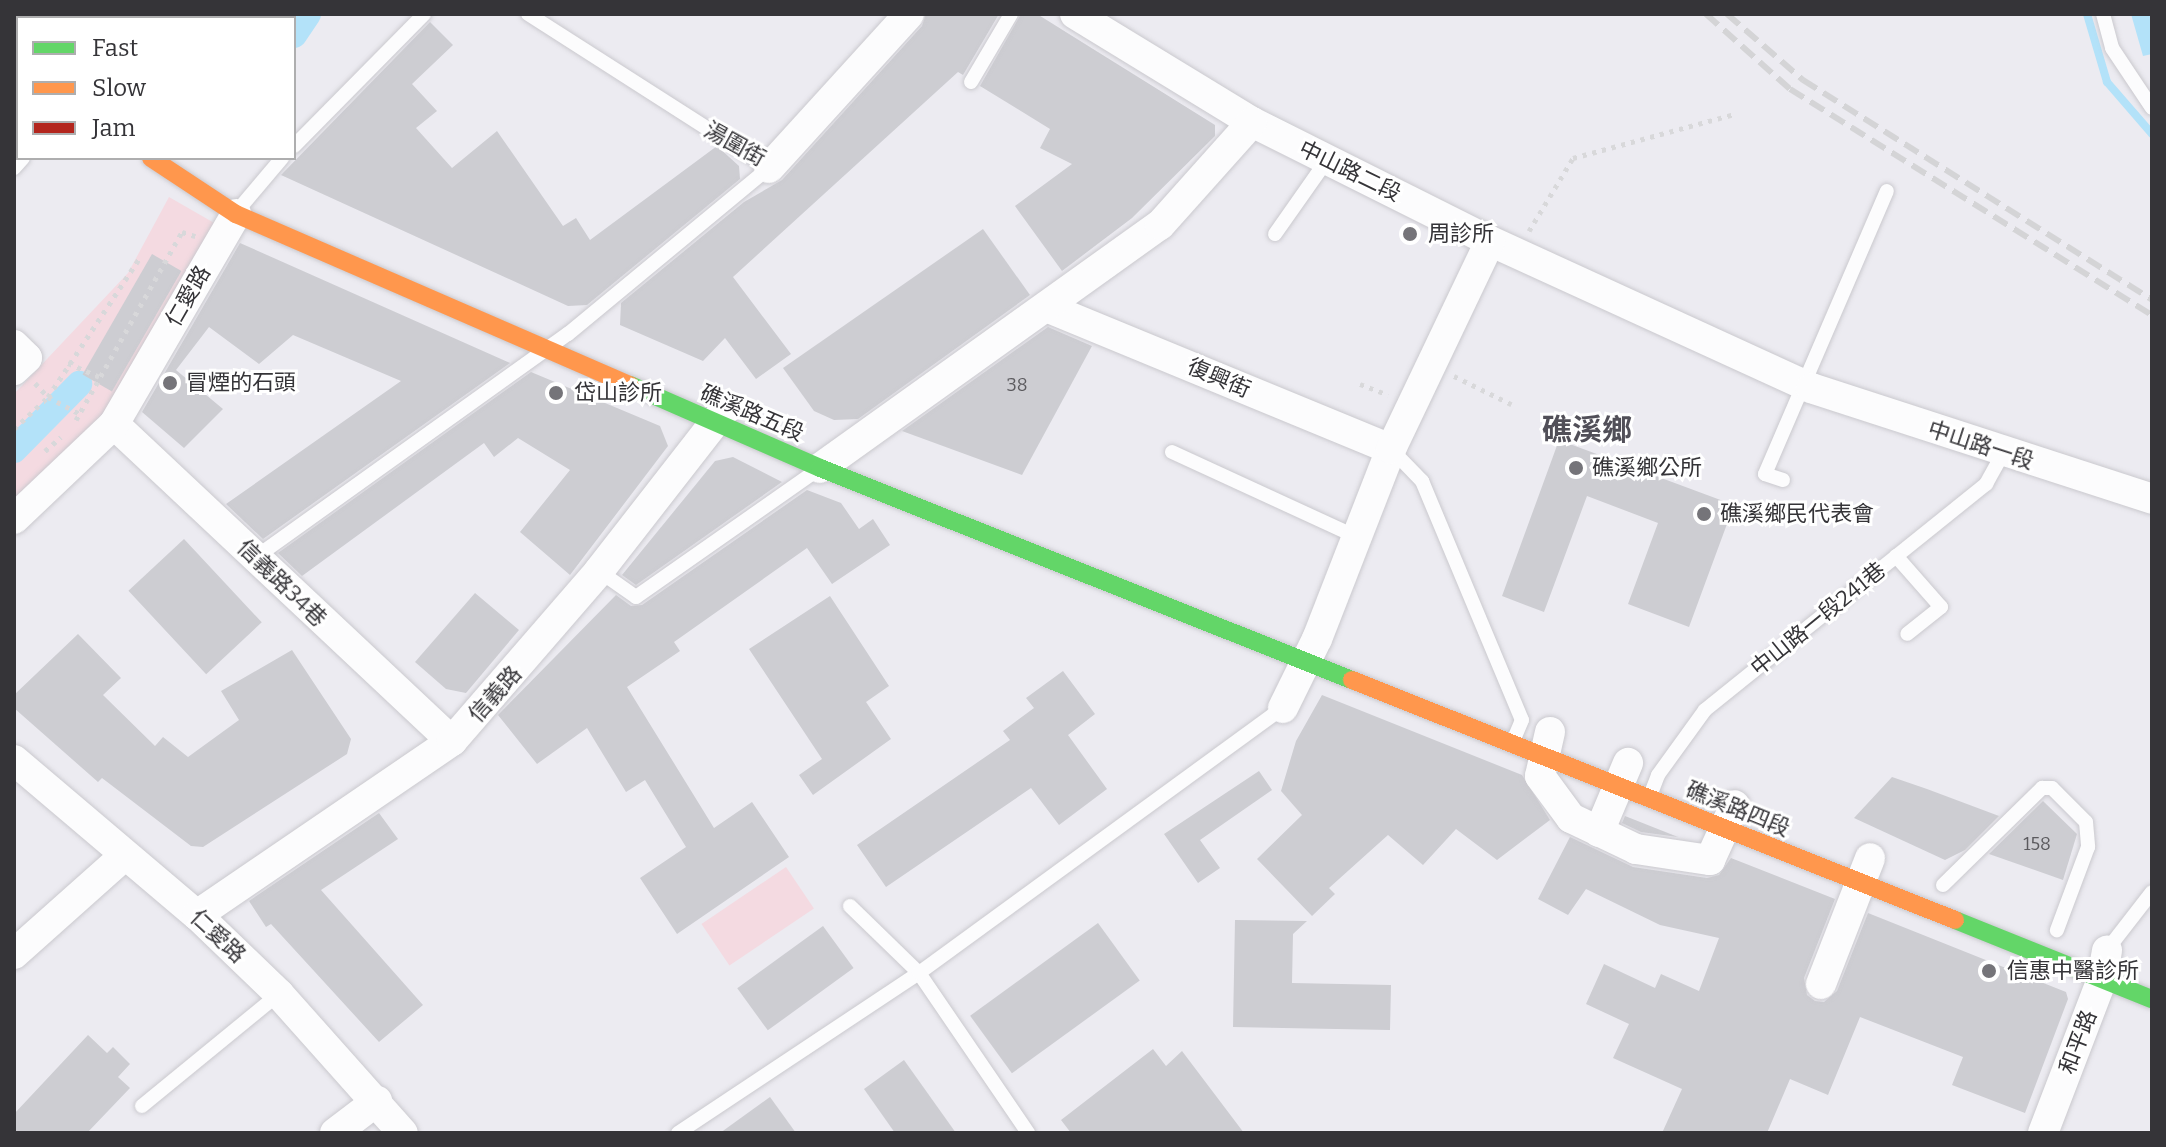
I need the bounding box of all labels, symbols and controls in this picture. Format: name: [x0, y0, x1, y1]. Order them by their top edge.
legend: [16, 16, 296, 160]
text: Fast: [92, 34, 138, 62]
text: Slow: [92, 74, 146, 102]
text: Jam: [92, 114, 135, 142]
street label: 湯圍街: [700, 116, 770, 172]
street label: 中山路二段: [1295, 135, 1405, 207]
place label: 周診所: [1428, 221, 1494, 247]
marker: 周診所: [1399, 223, 1421, 245]
street label: 仁愛路: [160, 261, 216, 331]
street label: 復興街: [1183, 353, 1255, 403]
place label: 冒煙的石頭: [186, 370, 296, 396]
marker: 冒煙的石頭: [161, 374, 179, 392]
house number: 38: [1006, 374, 1028, 396]
street label: 礁溪路五段: [696, 379, 808, 447]
place label: 岱山診所: [574, 380, 662, 406]
marker: 岱山診所: [545, 382, 567, 404]
district label: 礁溪鄉: [1542, 412, 1632, 448]
street label: 中山路一段: [1925, 415, 2037, 475]
place label: 礁溪鄉公所: [1592, 455, 1702, 481]
marker: 礁溪鄉公所: [1567, 459, 1585, 477]
place label: 礁溪鄉民代表會: [1720, 501, 1874, 527]
marker: 礁溪鄉民代表會: [1695, 505, 1713, 523]
street label: 信義路34巷: [232, 534, 332, 632]
street label: 中山路一段241巷: [1745, 557, 1891, 681]
street label: 信義路: [463, 661, 527, 727]
street label: 礁溪路四段: [1682, 776, 1794, 842]
house number: 158: [2023, 833, 2051, 855]
street label: 仁愛路: [185, 904, 251, 968]
place label: 信惠中醫診所: [2007, 958, 2139, 984]
marker: 信惠中醫診所: [1978, 960, 2000, 982]
street label: 和平路: [2054, 1006, 2102, 1078]

